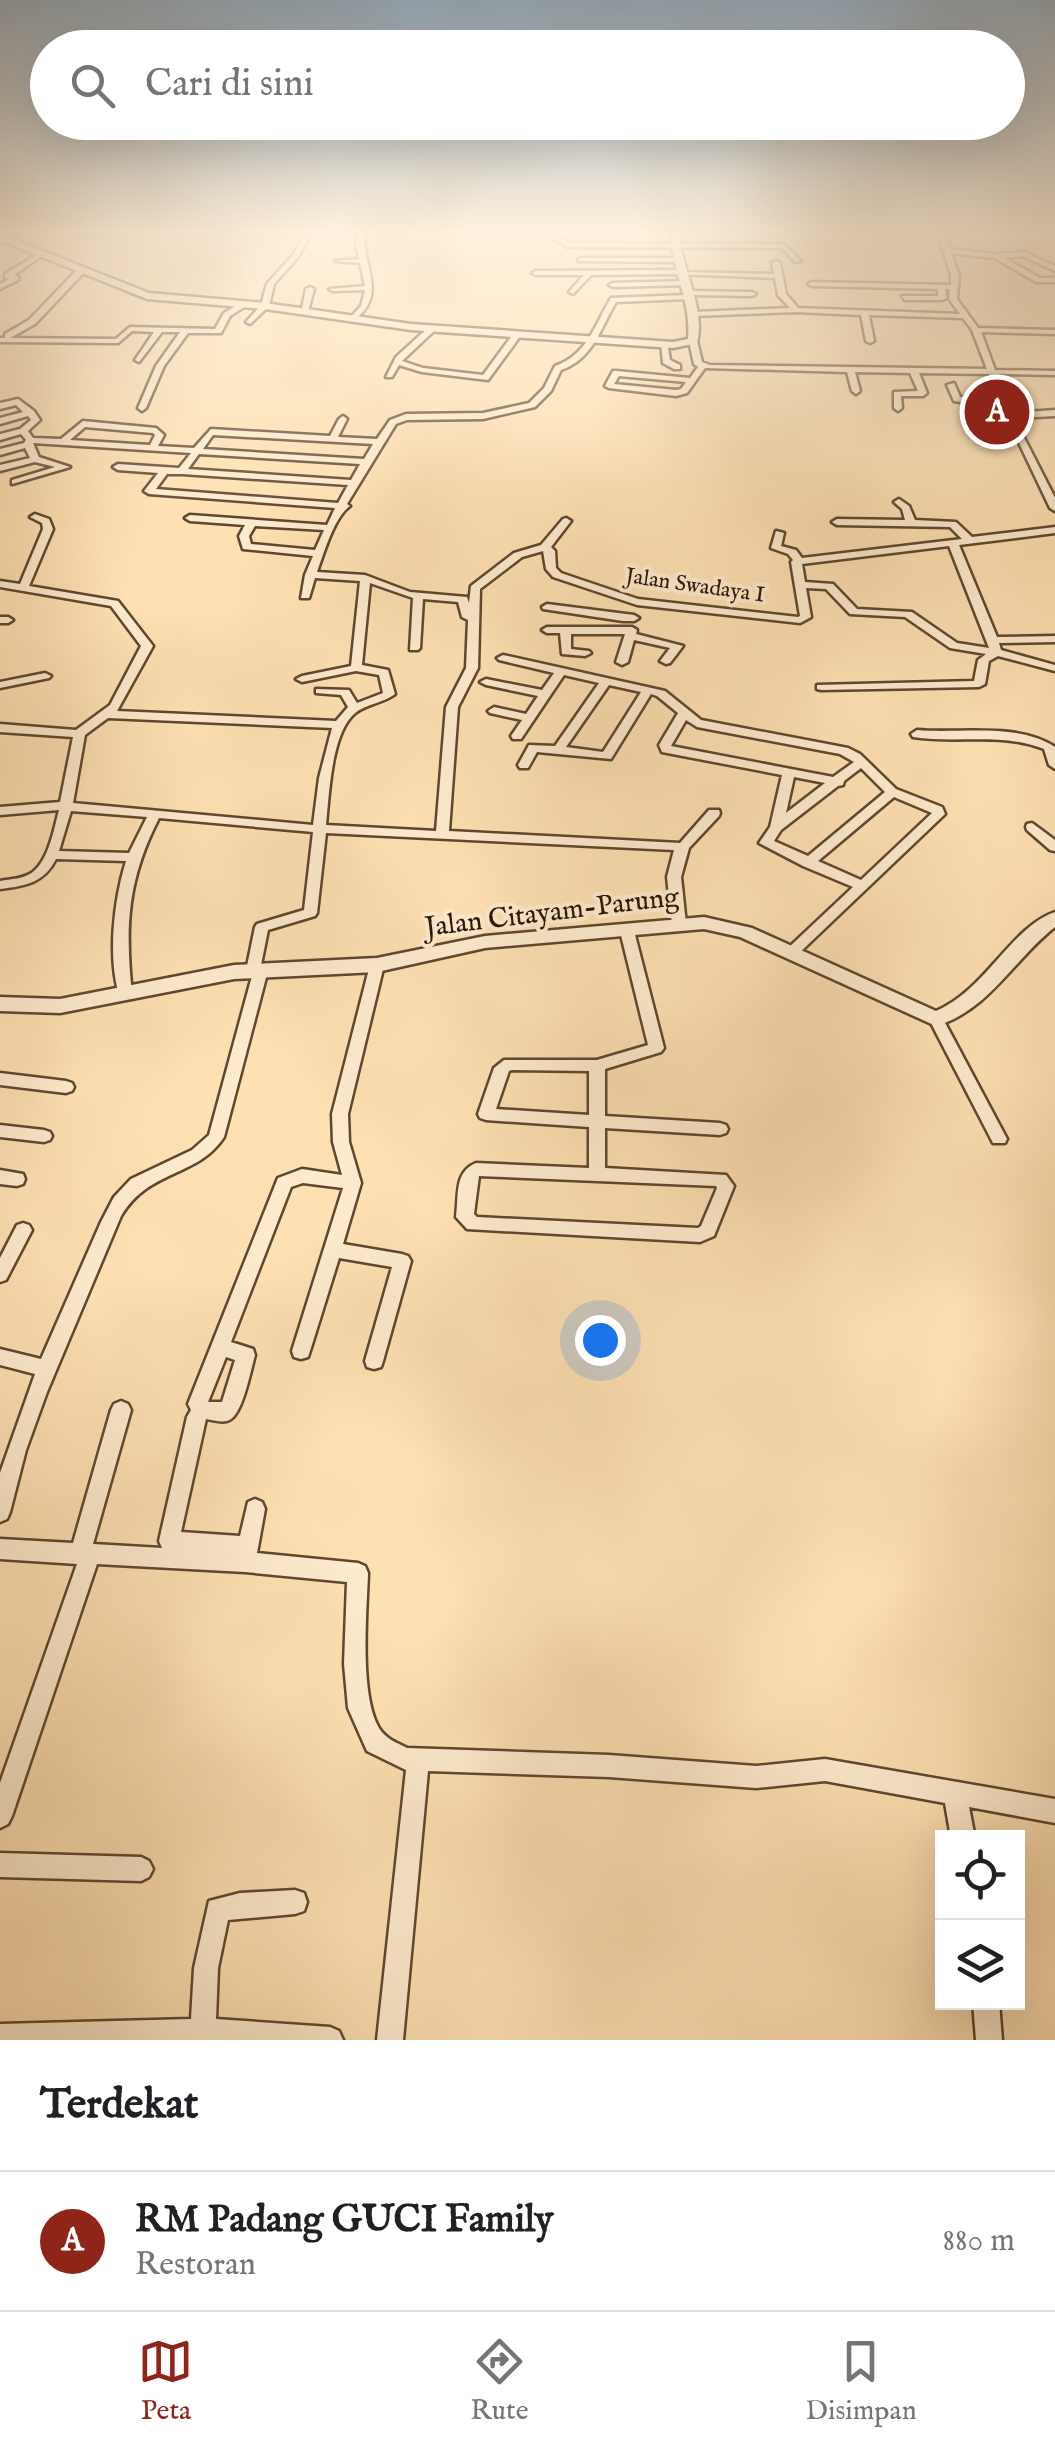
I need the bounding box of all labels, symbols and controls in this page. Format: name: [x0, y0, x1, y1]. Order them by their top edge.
search box: [30, 30, 1025, 140]
icon: search: [65, 58, 120, 113]
text: Cari di sini: [145, 61, 314, 109]
pin: A: [964, 374, 1030, 450]
street label: Jalan Swadaya I: [621, 562, 766, 610]
street label: Jalan Citayam-Parung: [420, 880, 682, 946]
your location: [575, 1315, 626, 1366]
map controls: [935, 1830, 1025, 2010]
button: locate: [935, 1830, 1025, 1920]
button: layers: [935, 1920, 1025, 2010]
text: Terdekat: [40, 2079, 198, 2132]
text: RM Padang GUCI Family: [135, 2197, 554, 2245]
text: A: [62, 2221, 83, 2262]
text: 880 m: [942, 2221, 1015, 2262]
text: Restoran: [135, 2245, 256, 2286]
tab: Peta: [138, 2334, 193, 2429]
tab: Rute: [470, 2334, 529, 2429]
tab: Disimpan: [805, 2334, 917, 2429]

